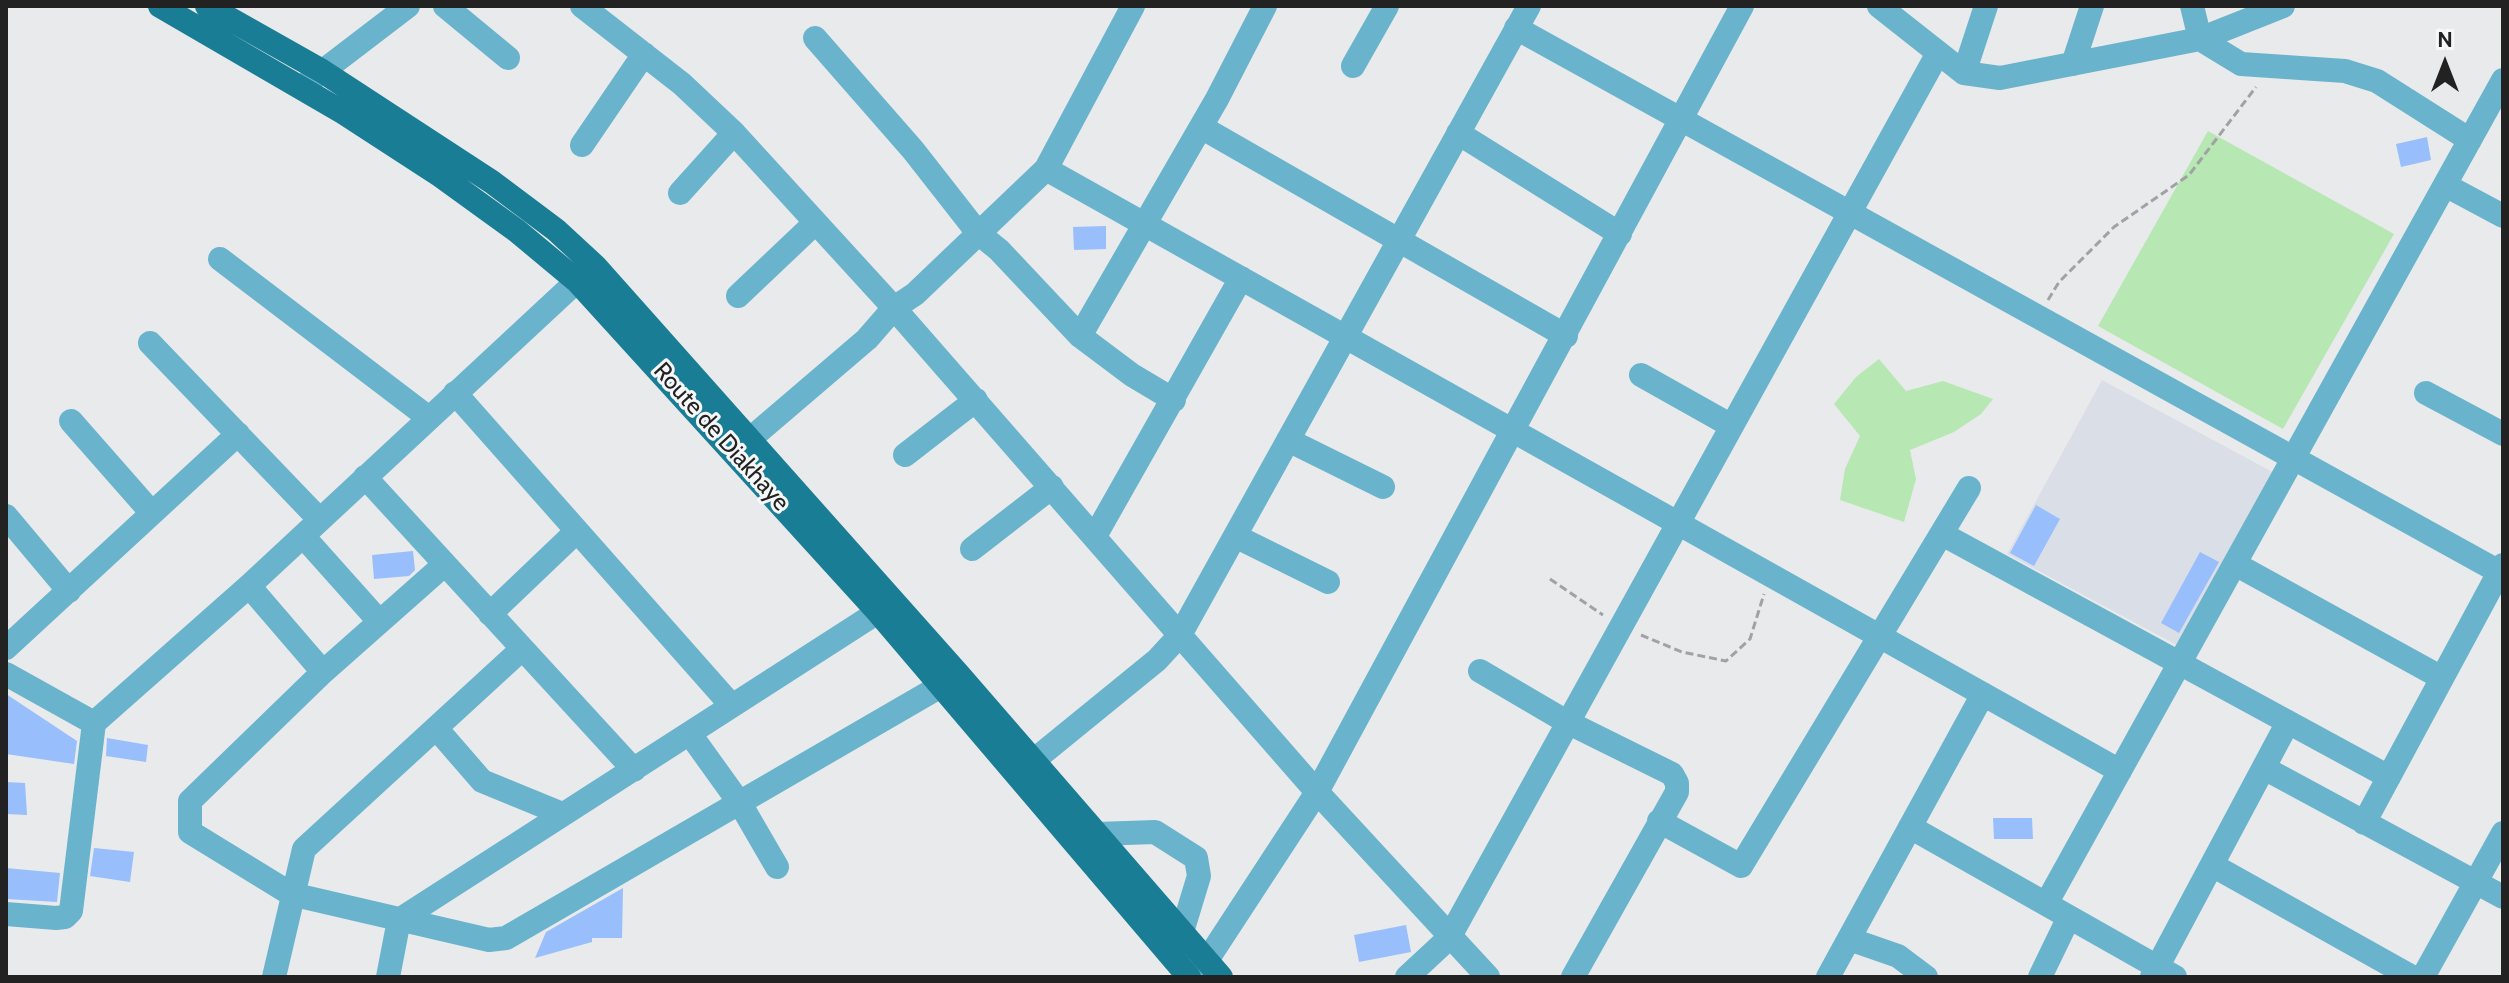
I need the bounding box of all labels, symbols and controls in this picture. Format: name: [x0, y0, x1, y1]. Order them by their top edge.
north arrow: [2405, 24, 2485, 104]
text: N: [2437, 26, 2453, 53]
street label: Route de Diakhaye: [647, 357, 795, 517]

